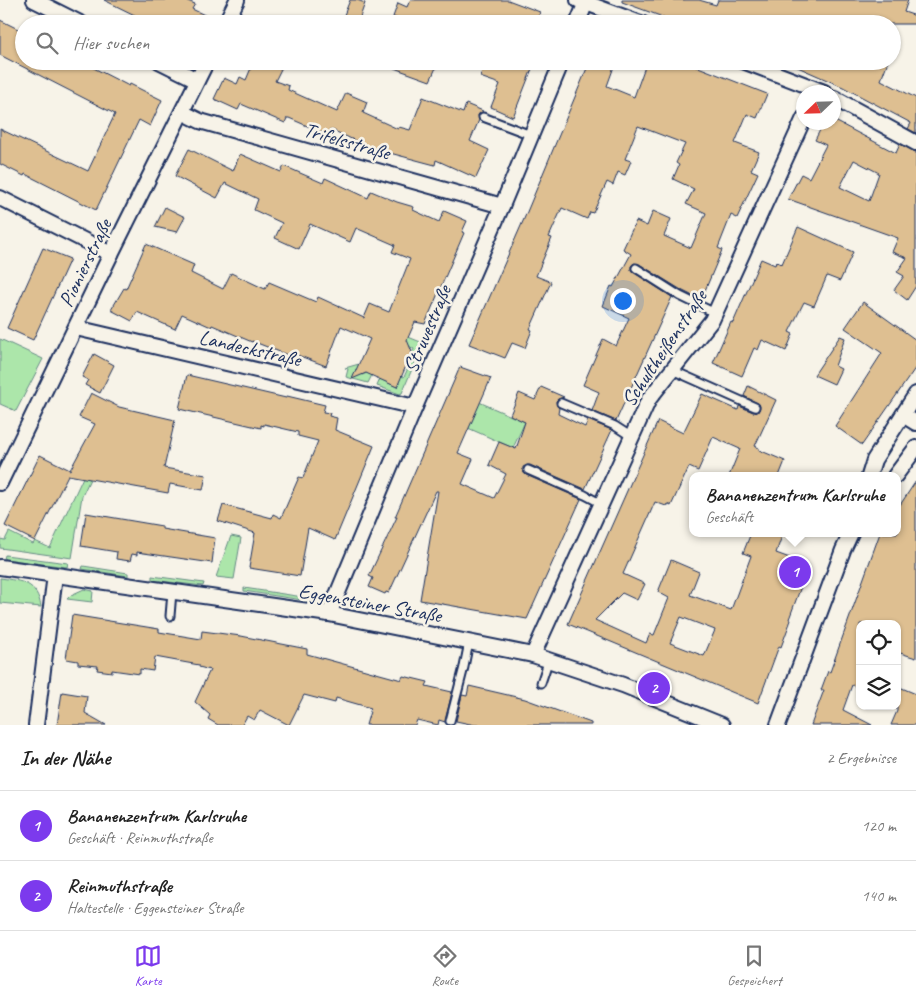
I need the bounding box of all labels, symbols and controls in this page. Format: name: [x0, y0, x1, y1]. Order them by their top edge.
search box: [15, 15, 901, 70]
icon: search: [33, 29, 61, 57]
text: Hier suchen: [73, 31, 149, 55]
north arrow: [796, 85, 841, 130]
street label: Trifelsstraße: [301, 116, 395, 166]
street label: Pionierstraße: [53, 213, 118, 311]
street label: Struvestraße: [397, 280, 458, 376]
street label: Schultheißenstraße: [615, 283, 714, 411]
your location: [610, 288, 636, 314]
street label: Landeckstraße: [197, 324, 306, 373]
popup: [689, 472, 901, 537]
text: Bananenzentrum Karlsruhe: [705, 483, 885, 507]
text: Geschäft: [705, 507, 753, 527]
pin: 1: [779, 553, 811, 591]
street label: Eggensteiner Straße: [297, 578, 445, 629]
map controls: [856, 620, 901, 710]
button: locate: [856, 620, 901, 665]
button: layers: [856, 665, 901, 710]
pin: 2: [638, 669, 670, 707]
text: In der Nähe: [20, 745, 110, 771]
text: 2 Ergebnisse: [827, 748, 896, 768]
text: Bananenzentrum Karlsruhe: [67, 804, 246, 828]
text: 1: [32, 816, 40, 836]
text: 120 m: [862, 816, 896, 836]
text: Geschäft · Reinmuthstraße: [67, 828, 213, 848]
text: Reinmuthstraße: [67, 874, 172, 898]
text: 2: [32, 886, 40, 906]
text: 140 m: [862, 886, 896, 906]
text: Haltestelle · Eggensteiner Straße: [67, 898, 244, 918]
tab: Karte: [134, 942, 162, 989]
tab: Route: [431, 942, 459, 989]
tab: Gespeichert: [727, 942, 782, 989]

